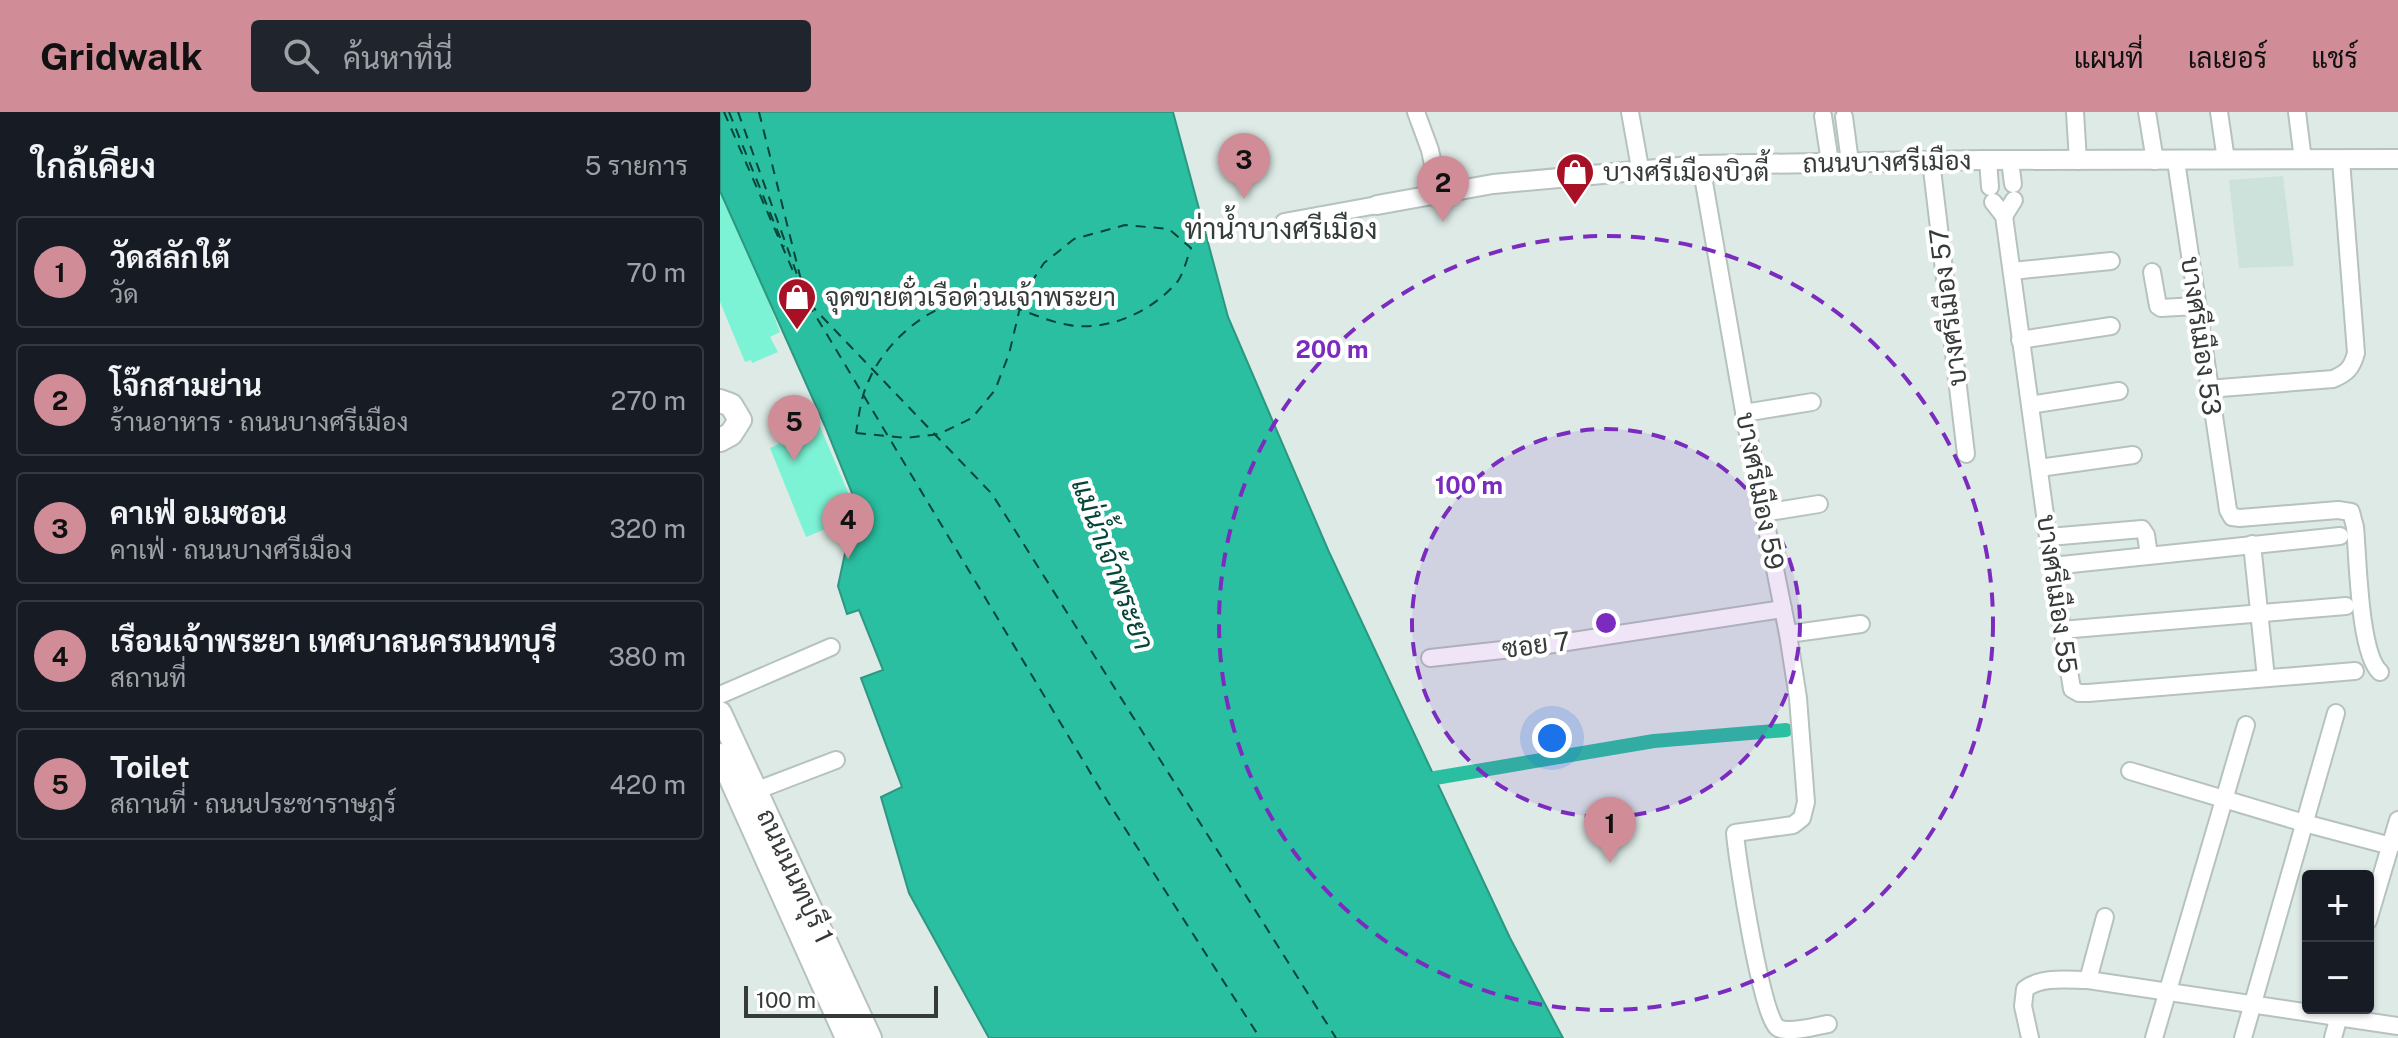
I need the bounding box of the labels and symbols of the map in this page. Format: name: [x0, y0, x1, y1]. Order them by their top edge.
pin: 3: [1218, 133, 1270, 199]
street label: ถนนบางศรีเมือง: [1802, 145, 1972, 178]
place label: บางศรีเมืองบิวตี้: [1603, 149, 1771, 187]
shop icon: บางศรีเมืองบิวตี้: [1554, 151, 1596, 206]
pin: 2: [1417, 156, 1469, 222]
district label: ท่าน้ำบางศรีเมือง: [1184, 205, 1378, 245]
street label: บางศรีเมือง 57: [1922, 226, 1973, 388]
street label: บางศรีเมือง 53: [2175, 255, 2228, 417]
place label: จุดขายตั๋วเรือด่วนเจ้าพระยา: [825, 275, 1116, 315]
shop icon: จุดขายตั๋วเรือด่วนเจ้าพระยา: [776, 276, 818, 331]
text: 200 m: [1295, 335, 1369, 363]
pin: 5: [768, 395, 820, 461]
street label: บางศรีเมือง 59: [1730, 410, 1791, 572]
water label: แม่น้ำเจ้าพระยา: [1066, 471, 1168, 654]
text: 100 m: [1435, 471, 1503, 499]
pin: 4: [822, 493, 874, 559]
street label: บางศรีเมือง 55: [2031, 512, 2084, 675]
centre of rings: [1592, 609, 1620, 637]
street label: ซอย 7: [1500, 625, 1572, 664]
your location: [1532, 718, 1572, 758]
pin: 1: [1584, 797, 1636, 863]
street label: ถนนนนทบุรี 1: [748, 804, 840, 949]
scale bar: [744, 982, 938, 1018]

